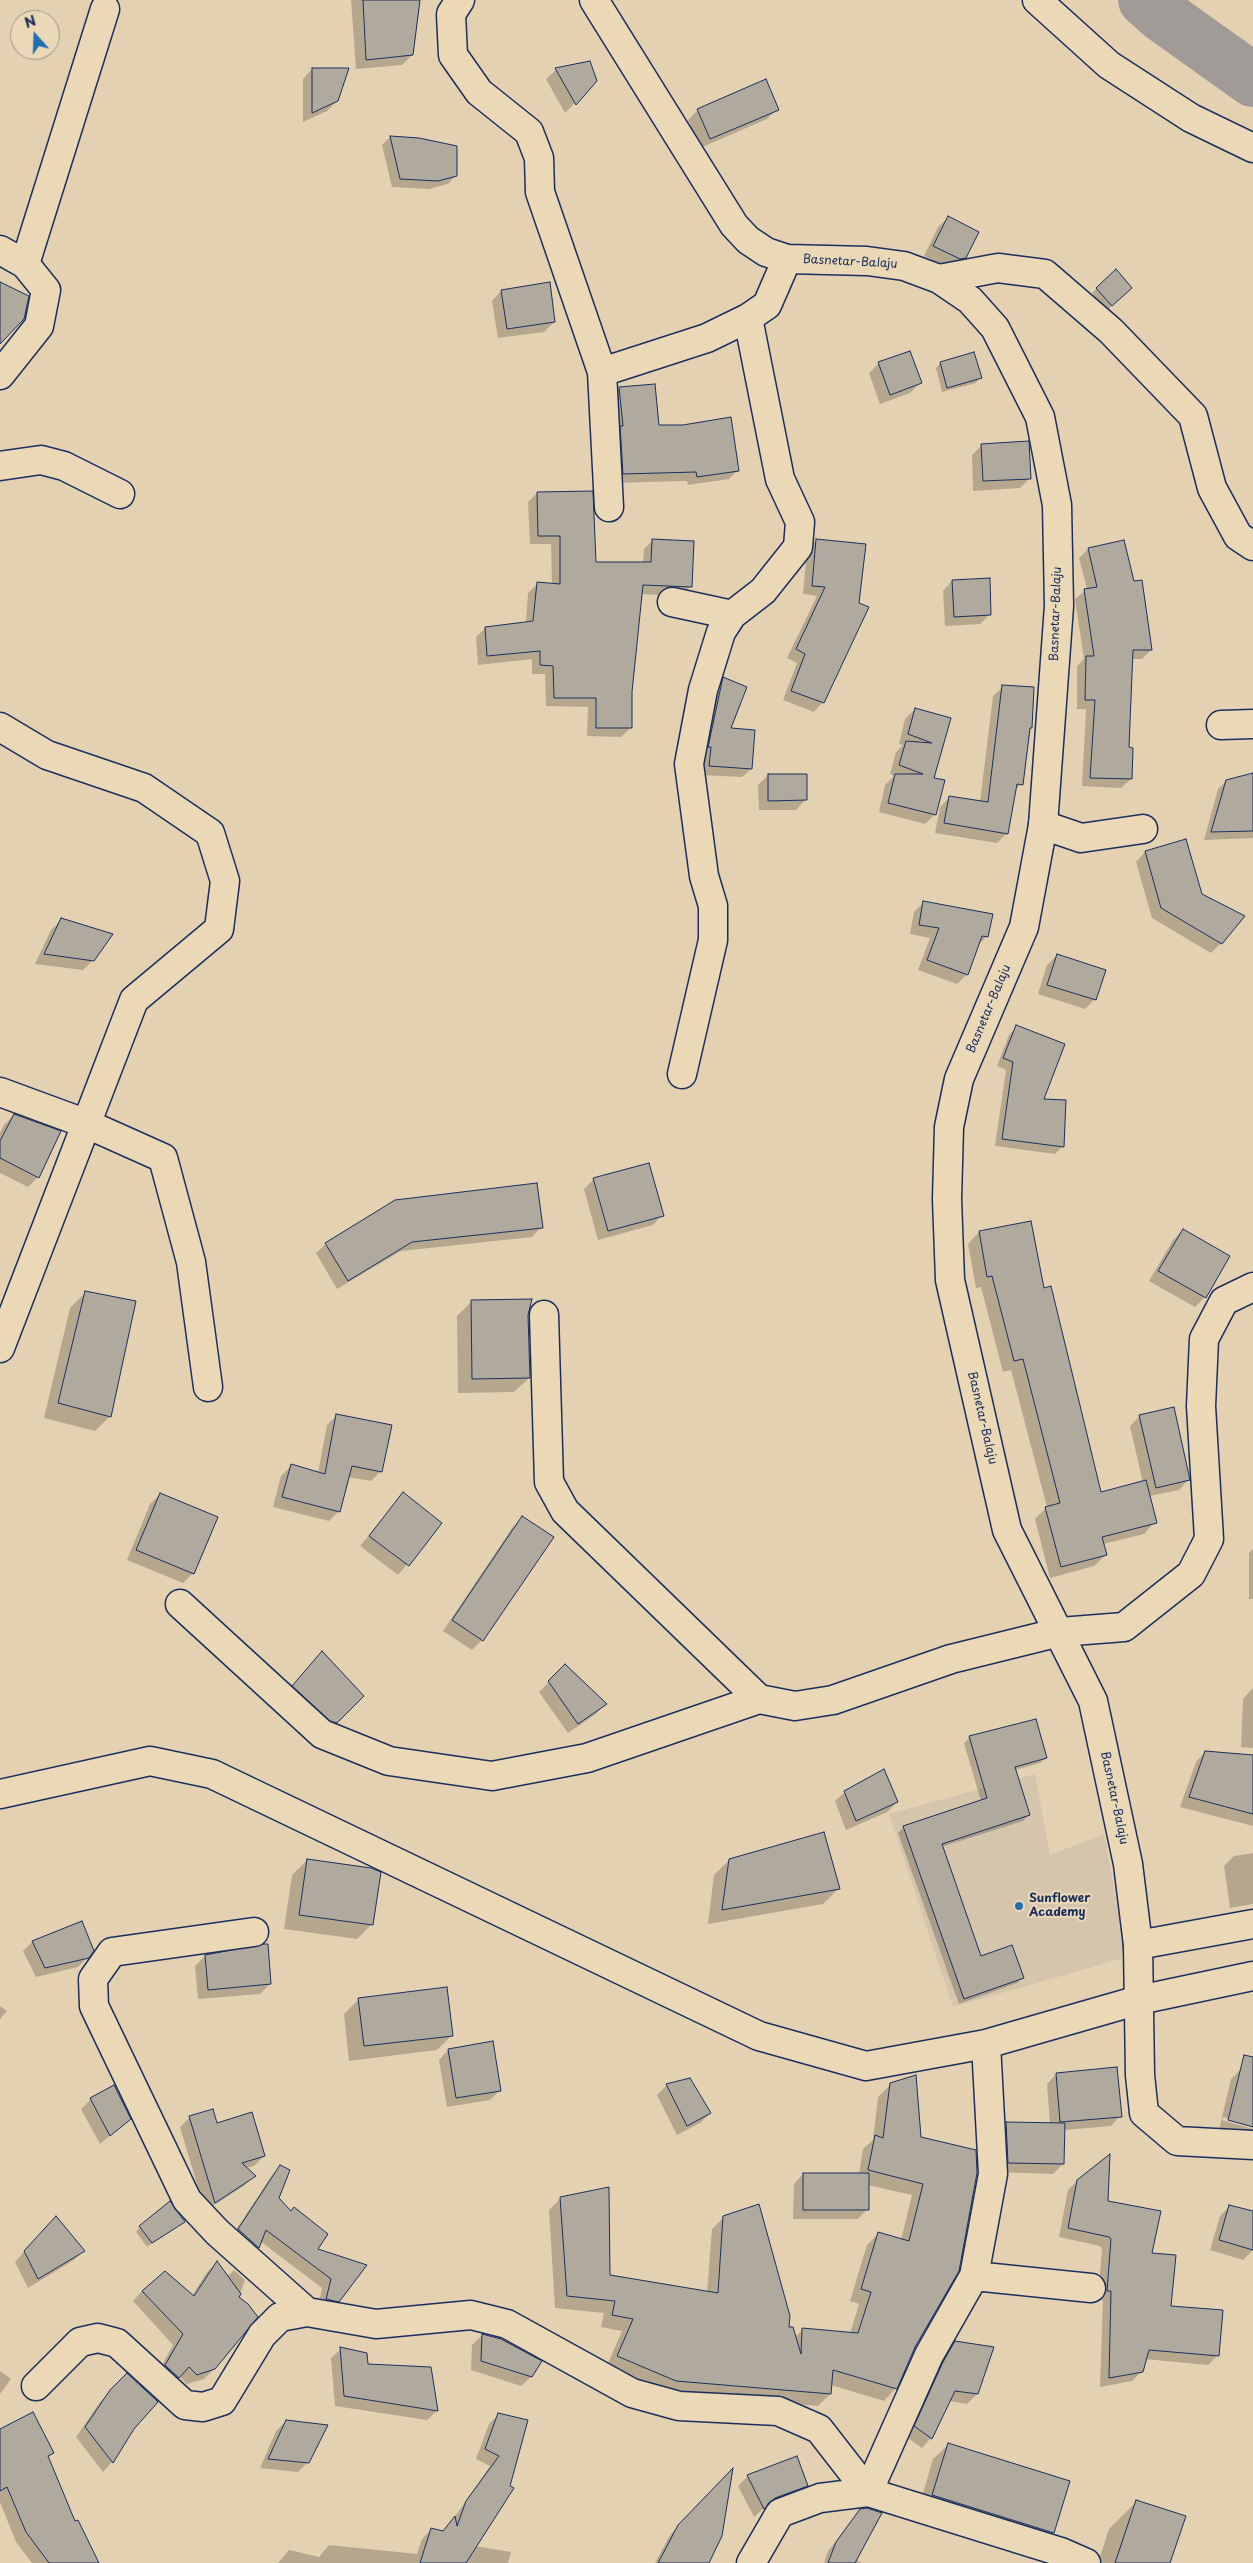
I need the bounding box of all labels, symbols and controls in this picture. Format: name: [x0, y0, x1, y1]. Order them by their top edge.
north arrow: [10, 10, 60, 60]
text: N: [21, 10, 39, 33]
street label: Basnetar-Balaju: [802, 252, 898, 272]
street label: Basnetar-Balaju: [1047, 566, 1065, 662]
street label: Basnetar-Balaju: [964, 963, 1014, 1055]
street label: Basnetar-Balaju: [964, 1370, 1000, 1466]
street label: Basnetar-Balaju: [1097, 1750, 1131, 1846]
place label: Sunflower Academy: [1029, 1892, 1090, 1920]
marker: Sunflower Academy: [1013, 1900, 1025, 1912]

